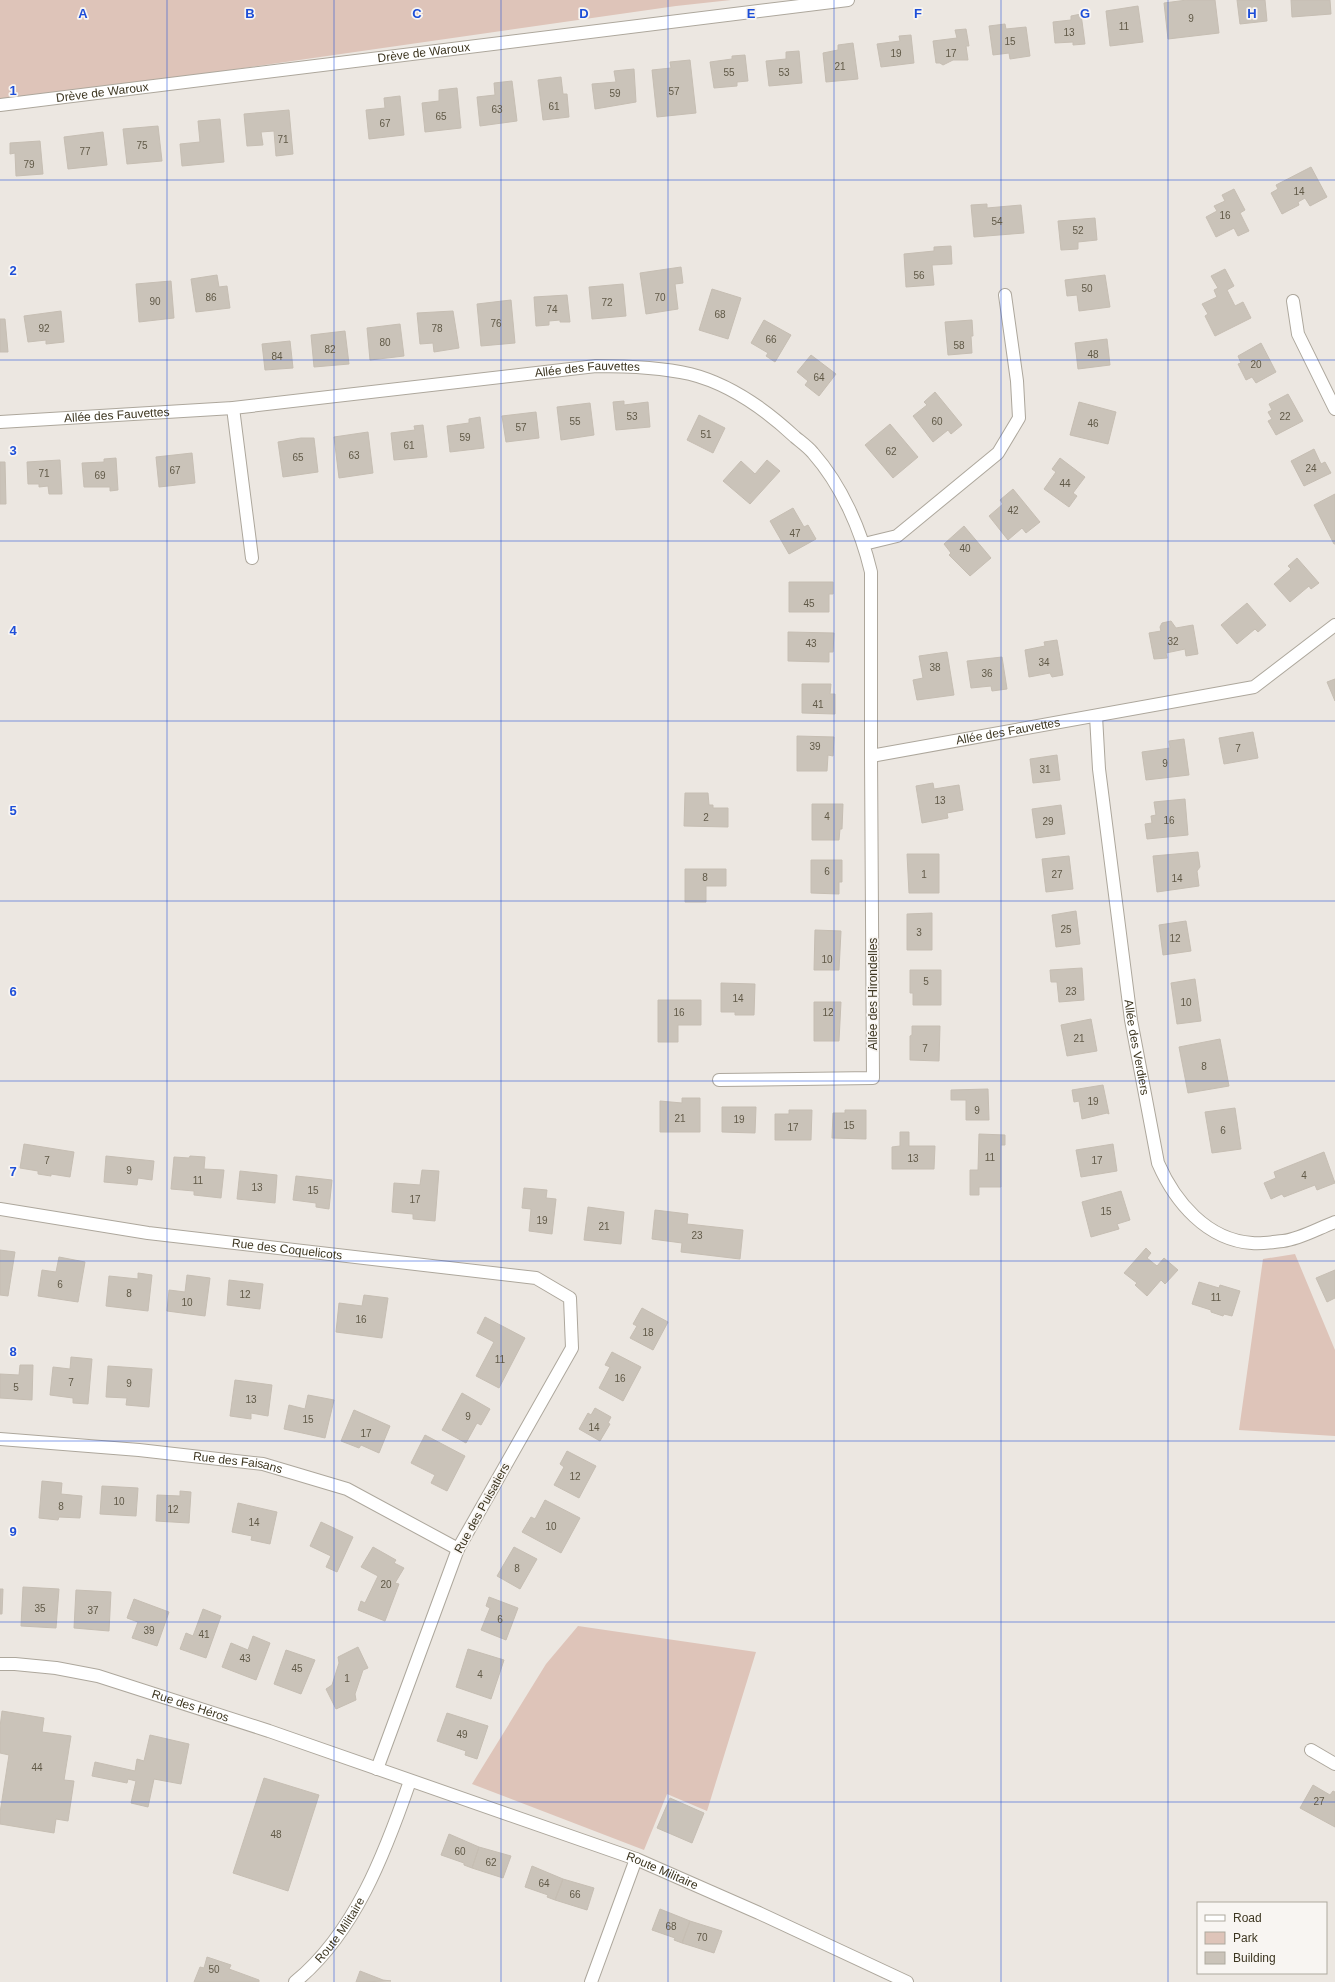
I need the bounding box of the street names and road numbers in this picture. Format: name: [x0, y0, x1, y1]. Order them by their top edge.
street label: Drève de Waroux: [377, 40, 471, 65]
street label: Drève de Waroux: [55, 80, 149, 105]
street label: Allée des Fauvettes: [534, 359, 640, 380]
street label: Allée des Fauvettes: [64, 405, 170, 425]
street label: Allée des Fauvettes: [955, 715, 1061, 748]
street label: Allée des Hirondelles: [866, 938, 880, 1050]
street label: Allée des Verdiers: [1121, 999, 1152, 1096]
street label: Rue des Coquelicots: [231, 1236, 343, 1262]
street label: Rue des Faisans: [192, 1449, 284, 1476]
street label: Rue des Puisatiers: [451, 1461, 513, 1555]
street label: Rue des Héros: [150, 1687, 231, 1725]
street label: Route Militaire: [625, 1849, 701, 1893]
street label: Route Militaire: [312, 1895, 368, 1966]

